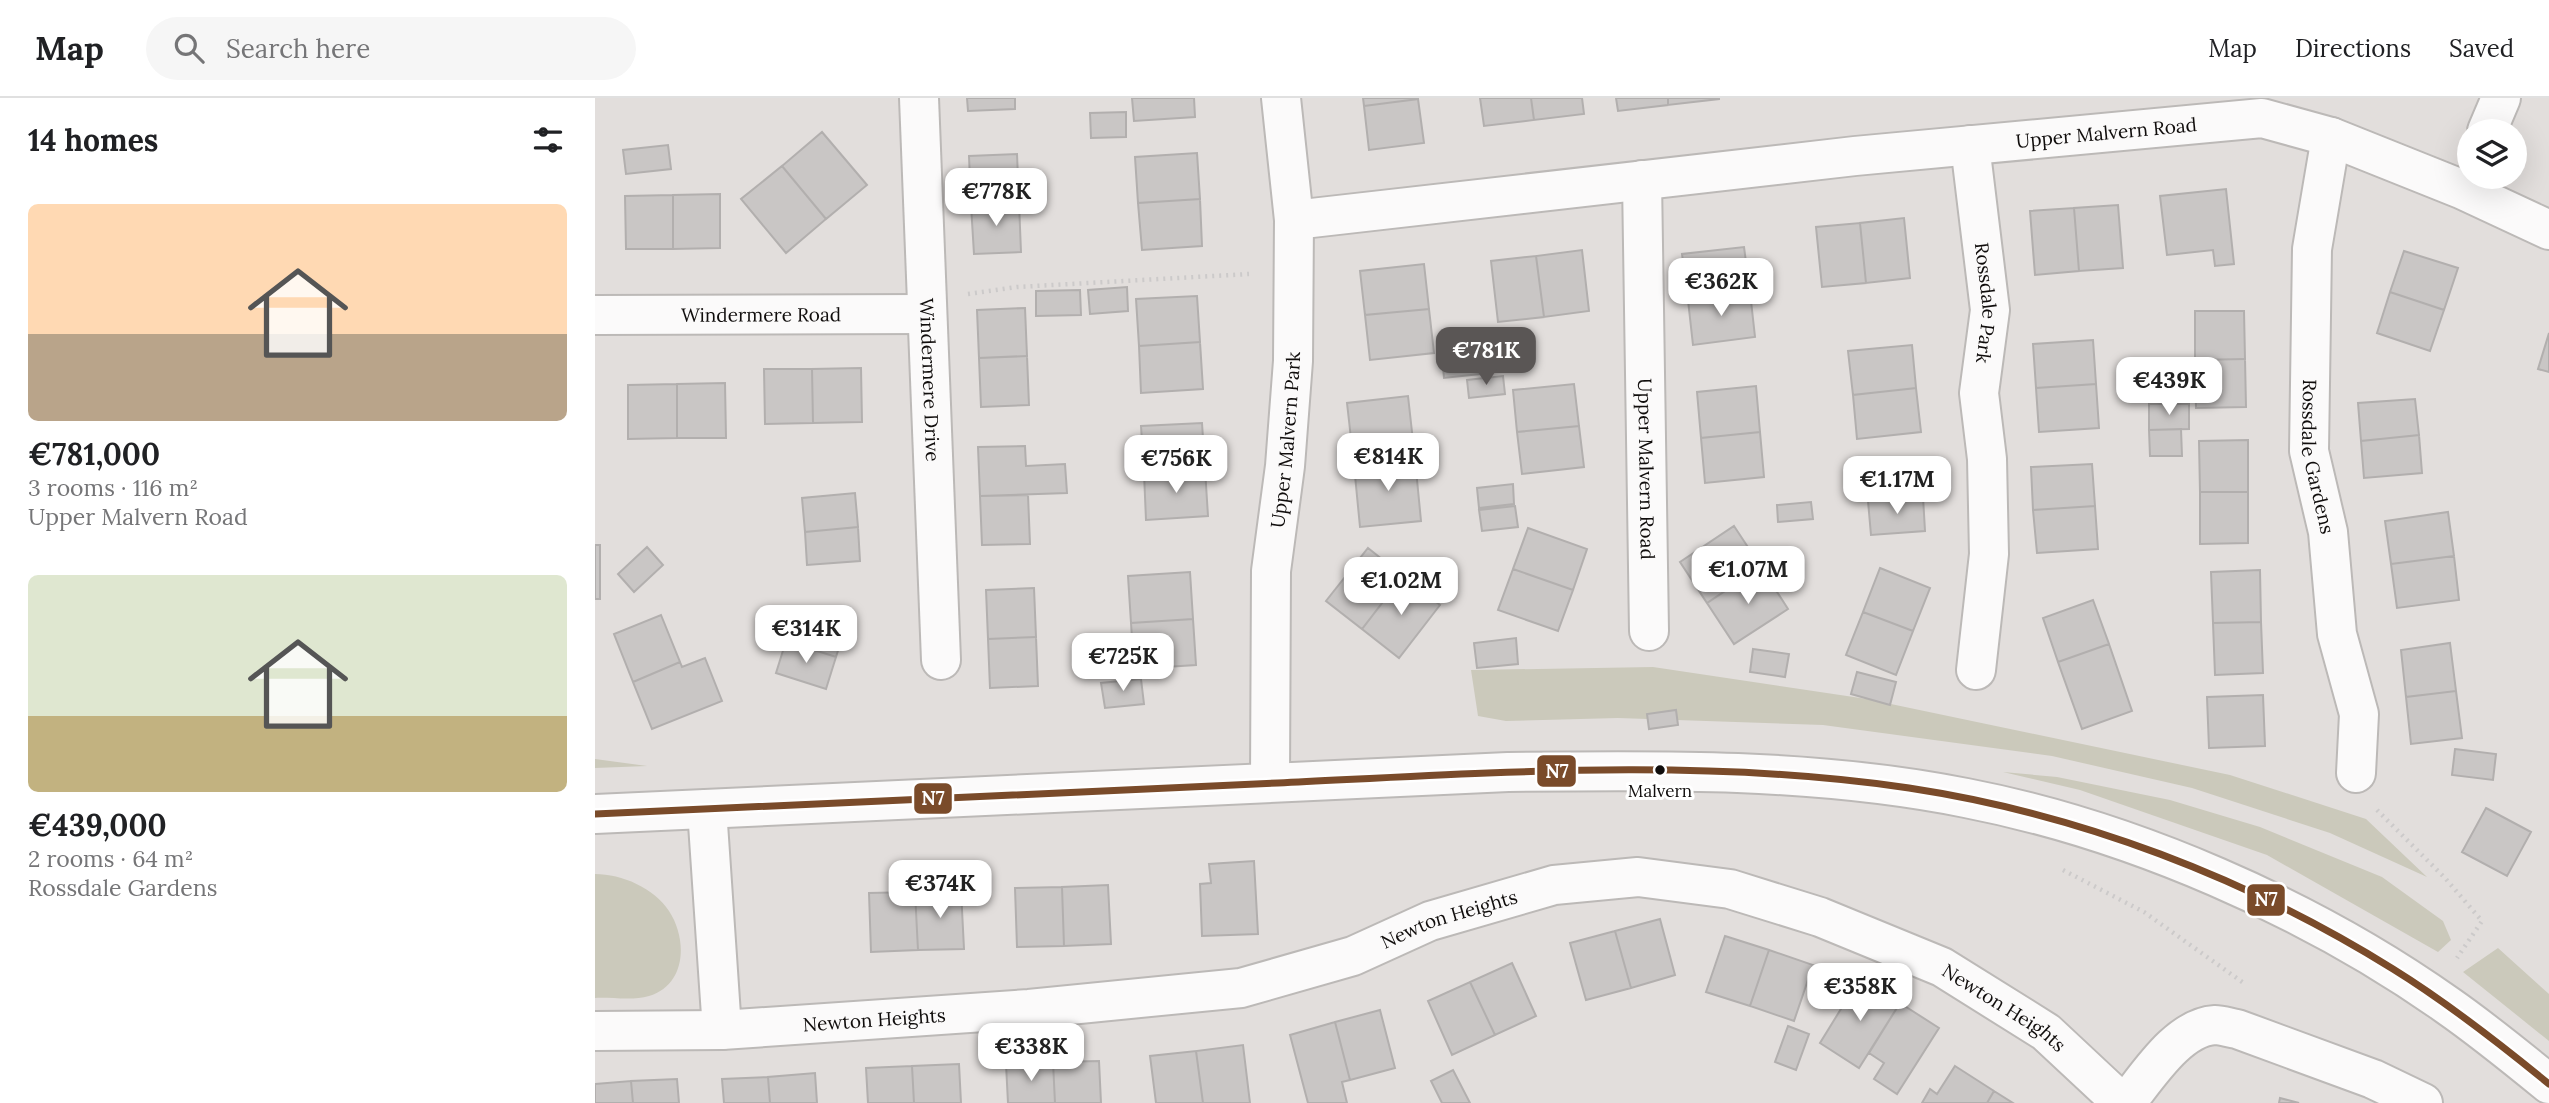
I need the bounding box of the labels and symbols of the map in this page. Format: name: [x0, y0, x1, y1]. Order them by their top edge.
street label: Upper Malvern Road: [2015, 112, 2198, 153]
pin: €778K: [947, 169, 1045, 228]
street label: Rossdale Park: [1970, 241, 2002, 366]
pin: €362K: [1672, 258, 1770, 318]
street label: Windermere Drive: [915, 298, 945, 462]
street label: Windermere Road: [681, 302, 841, 327]
pin: €781K: [1437, 328, 1535, 387]
street label: Upper Malvern Park: [1265, 351, 1305, 530]
pin: €439K: [2120, 358, 2218, 417]
street label: Upper Malvern Road: [1633, 378, 1660, 560]
street label: Rossdale Gardens: [2296, 379, 2340, 536]
pin: €814K: [1339, 434, 1437, 493]
pin: €756K: [1127, 436, 1225, 495]
pin: €1.17M: [1840, 456, 1954, 516]
pin: €1.07M: [1691, 546, 1805, 606]
pin: €1.02M: [1344, 558, 1458, 617]
pin: €314K: [757, 606, 855, 665]
pin: €725K: [1074, 634, 1172, 693]
line badge: N7: [1536, 754, 1577, 788]
text: N7: [1545, 759, 1569, 783]
marker: Malvern: [1653, 763, 1667, 777]
place label: Malvern: [1628, 780, 1692, 802]
line badge: N7: [913, 782, 953, 815]
text: N7: [921, 786, 945, 810]
pin: €374K: [891, 860, 989, 920]
line badge: N7: [2246, 883, 2286, 917]
street label: Newton Heights: [1377, 884, 1520, 954]
text: N7: [2254, 887, 2278, 911]
street label: Newton Heights: [1938, 958, 2071, 1057]
pin: €358K: [1811, 964, 1909, 1023]
street label: Newton Heights: [802, 1003, 947, 1036]
pin: €338K: [982, 1024, 1080, 1083]

